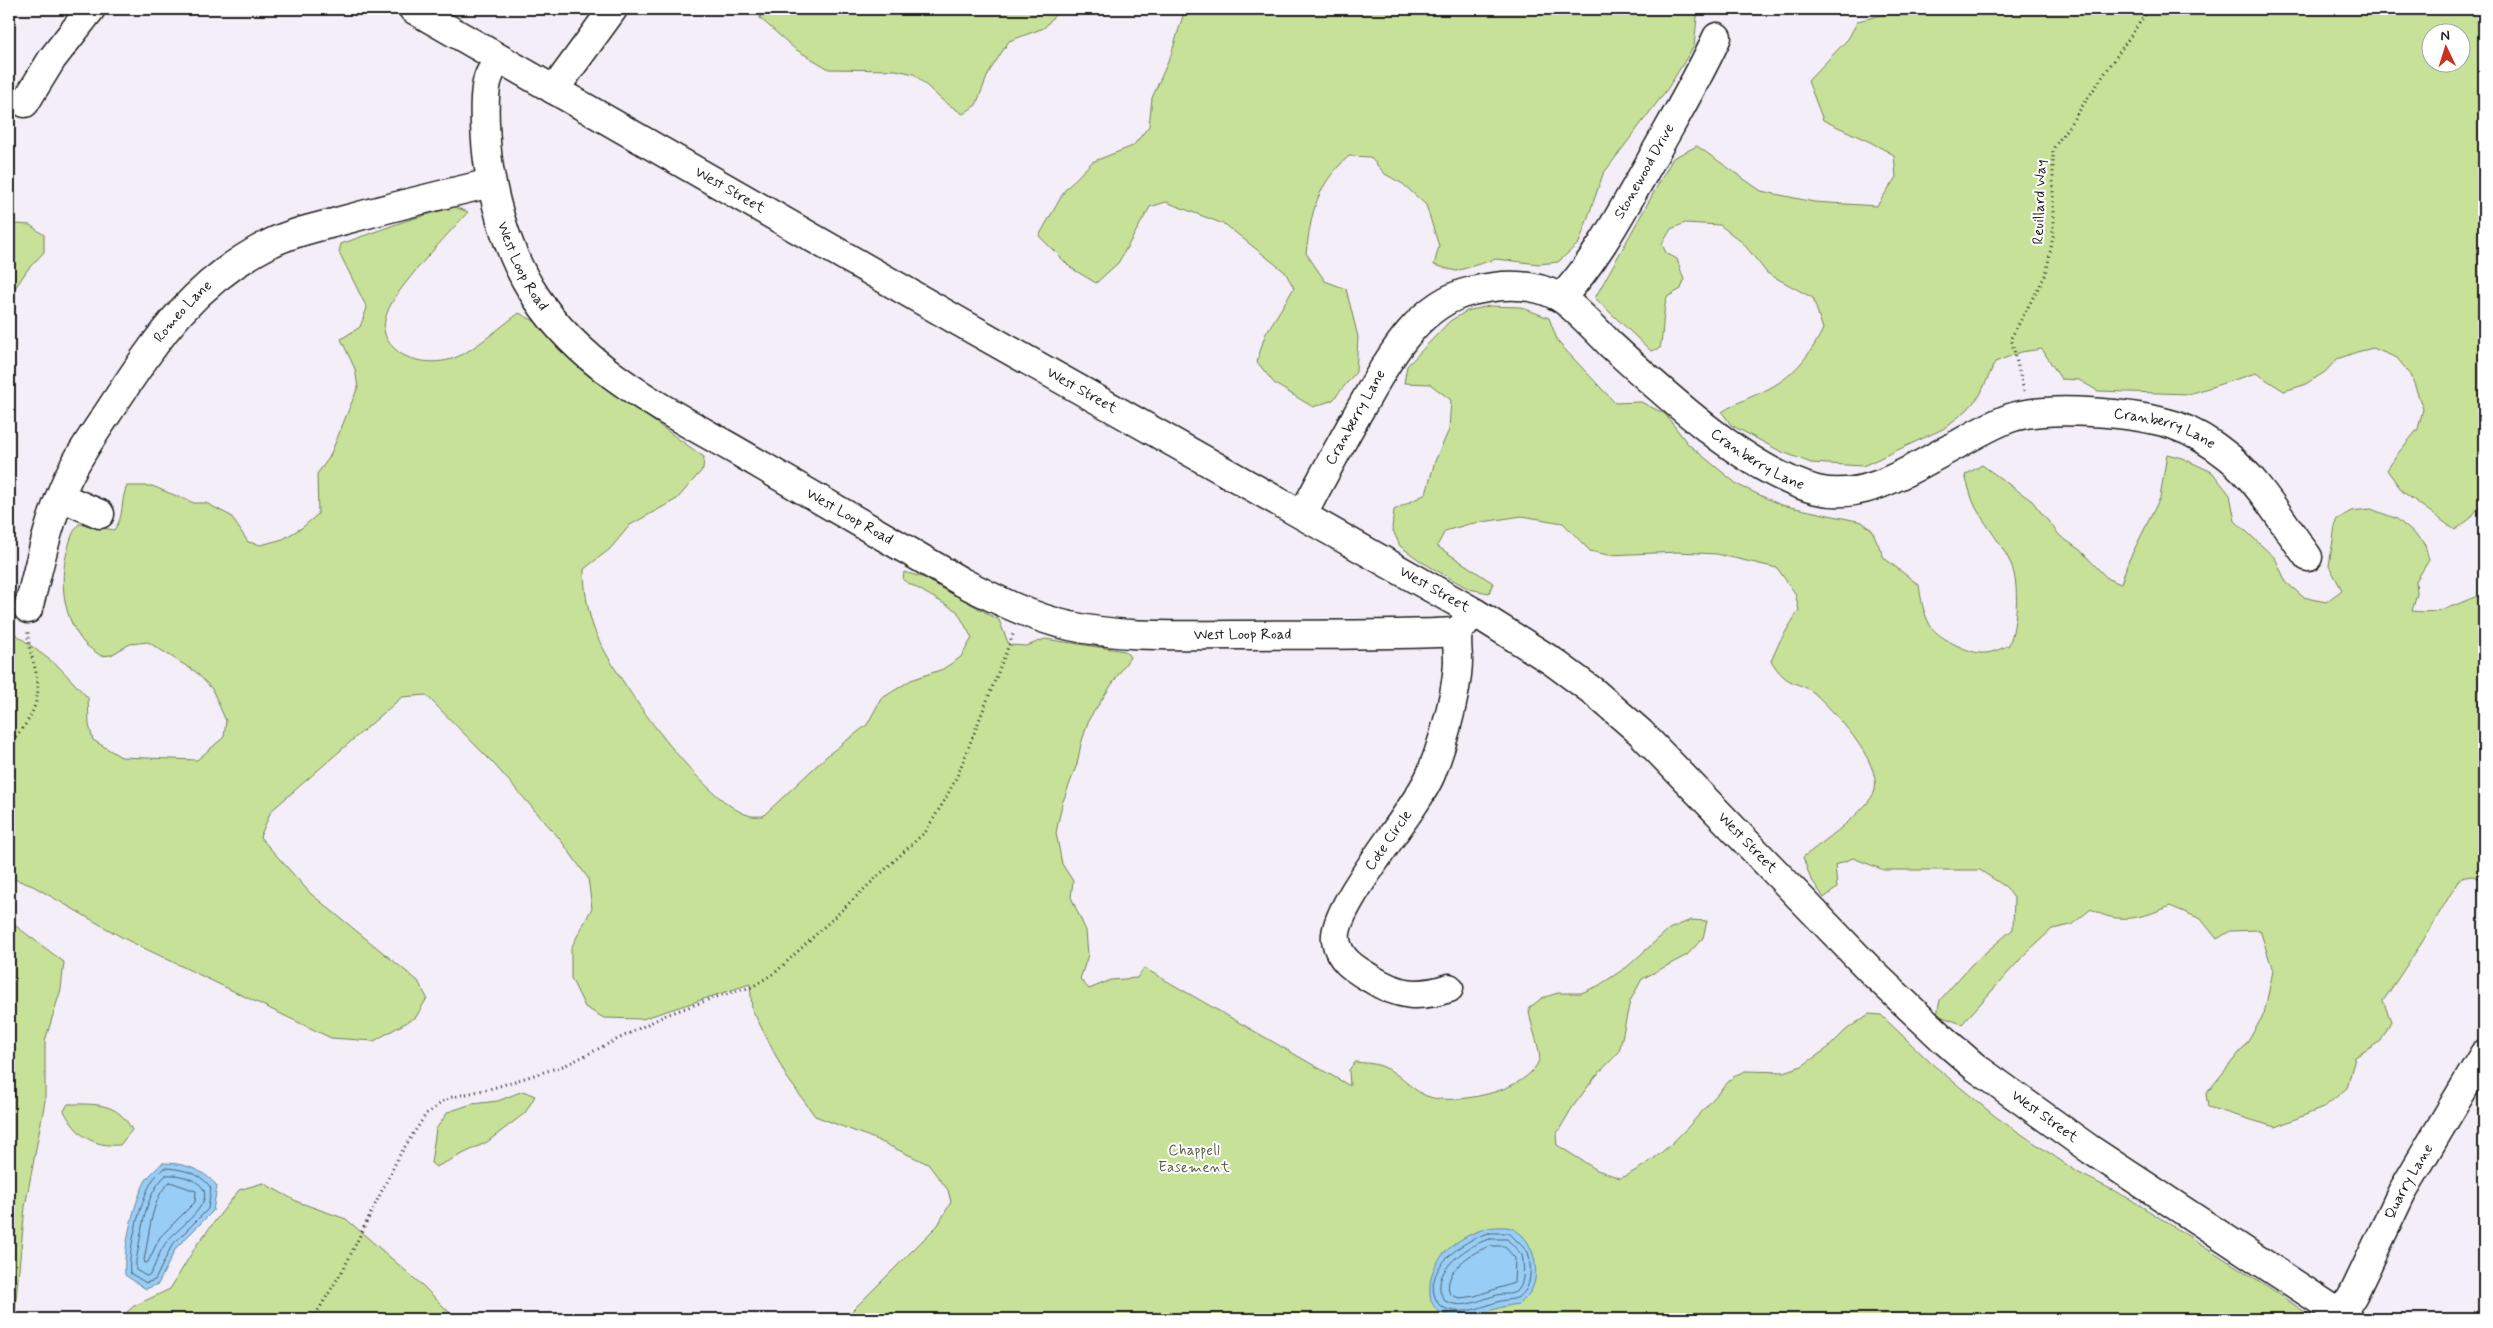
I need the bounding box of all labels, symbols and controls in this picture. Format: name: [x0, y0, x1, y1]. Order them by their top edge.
north arrow: [2420, 22, 2470, 72]
text: N: [2440, 27, 2450, 45]
street label: Stonewood Drive: [1610, 120, 1680, 223]
street label: Reuillard Way: [2029, 159, 2051, 245]
street label: West Street: [691, 162, 769, 218]
street label: West Loop Road: [492, 219, 553, 315]
street label: Romeo Lane: [149, 276, 217, 347]
street label: West Street: [1043, 363, 1121, 419]
street label: Cranberry Lane: [1321, 366, 1391, 469]
street label: Cranberry Lane: [2112, 404, 2220, 454]
street label: Cranberry Lane: [1706, 424, 1807, 495]
street label: West Loop Road: [802, 484, 897, 550]
street label: West Street: [1396, 562, 1473, 618]
street label: West Loop Road: [1194, 625, 1291, 645]
street label: Cote Circle: [1361, 806, 1417, 875]
street label: West Street: [1713, 808, 1782, 878]
street label: West Street: [2007, 1086, 2082, 1148]
street label: Quarry Lane: [2380, 1140, 2438, 1223]
park label: Chappell Easement: [1158, 1141, 1230, 1178]

